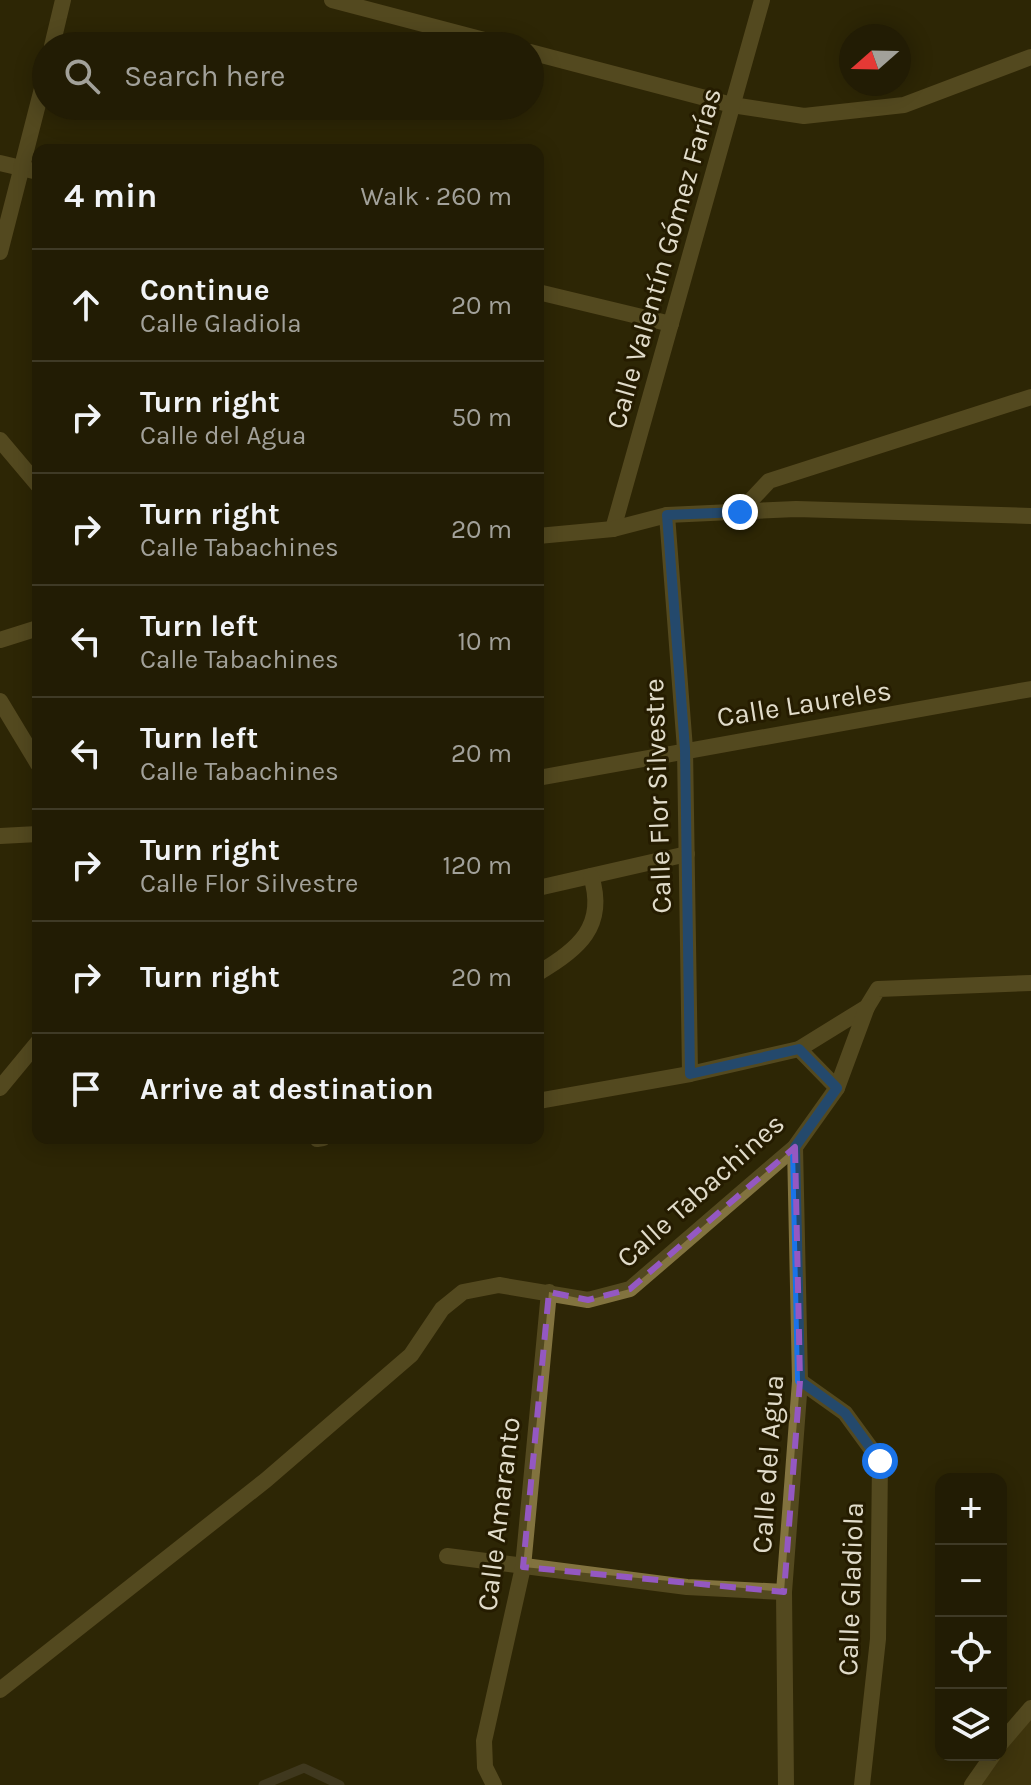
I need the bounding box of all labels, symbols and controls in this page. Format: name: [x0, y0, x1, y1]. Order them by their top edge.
north arrow: [839, 24, 911, 96]
search box: [32, 32, 544, 120]
icon: search: [60, 54, 104, 98]
text: Search here: [124, 58, 285, 94]
street label: Calle Valentín Gómez Farías: [599, 84, 728, 432]
text: 4 min: [64, 176, 157, 216]
text: Walk · 260 m: [360, 181, 512, 212]
text: Continue: [140, 272, 270, 308]
icon: ahead: [64, 283, 108, 327]
text: 20 m: [451, 290, 512, 321]
text: Calle Gladiola: [140, 308, 302, 339]
text: Turn right: [140, 384, 280, 420]
icon: right: [64, 395, 108, 439]
text: 50 m: [451, 402, 512, 433]
text: Calle del Agua: [140, 420, 306, 451]
route end: [722, 494, 758, 530]
text: Turn right: [140, 496, 280, 532]
icon: right: [64, 507, 108, 551]
text: 20 m: [451, 514, 512, 545]
text: Calle Tabachines: [140, 532, 339, 563]
text: Turn left: [140, 608, 258, 644]
icon: left: [64, 619, 108, 663]
text: 10 m: [457, 626, 512, 657]
text: Calle Tabachines: [140, 644, 339, 675]
street label: Calle Laureles: [714, 673, 894, 734]
street label: Calle Flor Silvestre: [637, 678, 678, 914]
text: Turn left: [140, 720, 258, 756]
icon: left: [64, 731, 108, 775]
text: 20 m: [451, 738, 512, 769]
text: Calle Tabachines: [140, 756, 339, 787]
text: Turn right: [140, 832, 280, 868]
icon: right: [64, 843, 108, 887]
text: 120 m: [442, 850, 512, 881]
text: Calle Flor Silvestre: [140, 868, 358, 899]
icon: right: [64, 955, 108, 999]
text: Turn right: [140, 959, 280, 995]
text: 20 m: [451, 962, 512, 993]
icon: arrive: [64, 1067, 108, 1111]
text: Arrive at destination: [140, 1071, 434, 1107]
street label: Calle Tabachines: [610, 1107, 791, 1274]
street label: Calle del Agua: [745, 1374, 790, 1554]
street label: Calle Amaranto: [470, 1415, 527, 1613]
route start: [862, 1443, 898, 1479]
map controls: [935, 1473, 1007, 1761]
button: +: [935, 1473, 1007, 1545]
street label: Calle Gladiola: [831, 1501, 870, 1677]
button: −: [935, 1545, 1007, 1617]
button: locate: [935, 1617, 1007, 1689]
button: layers: [935, 1689, 1007, 1761]

